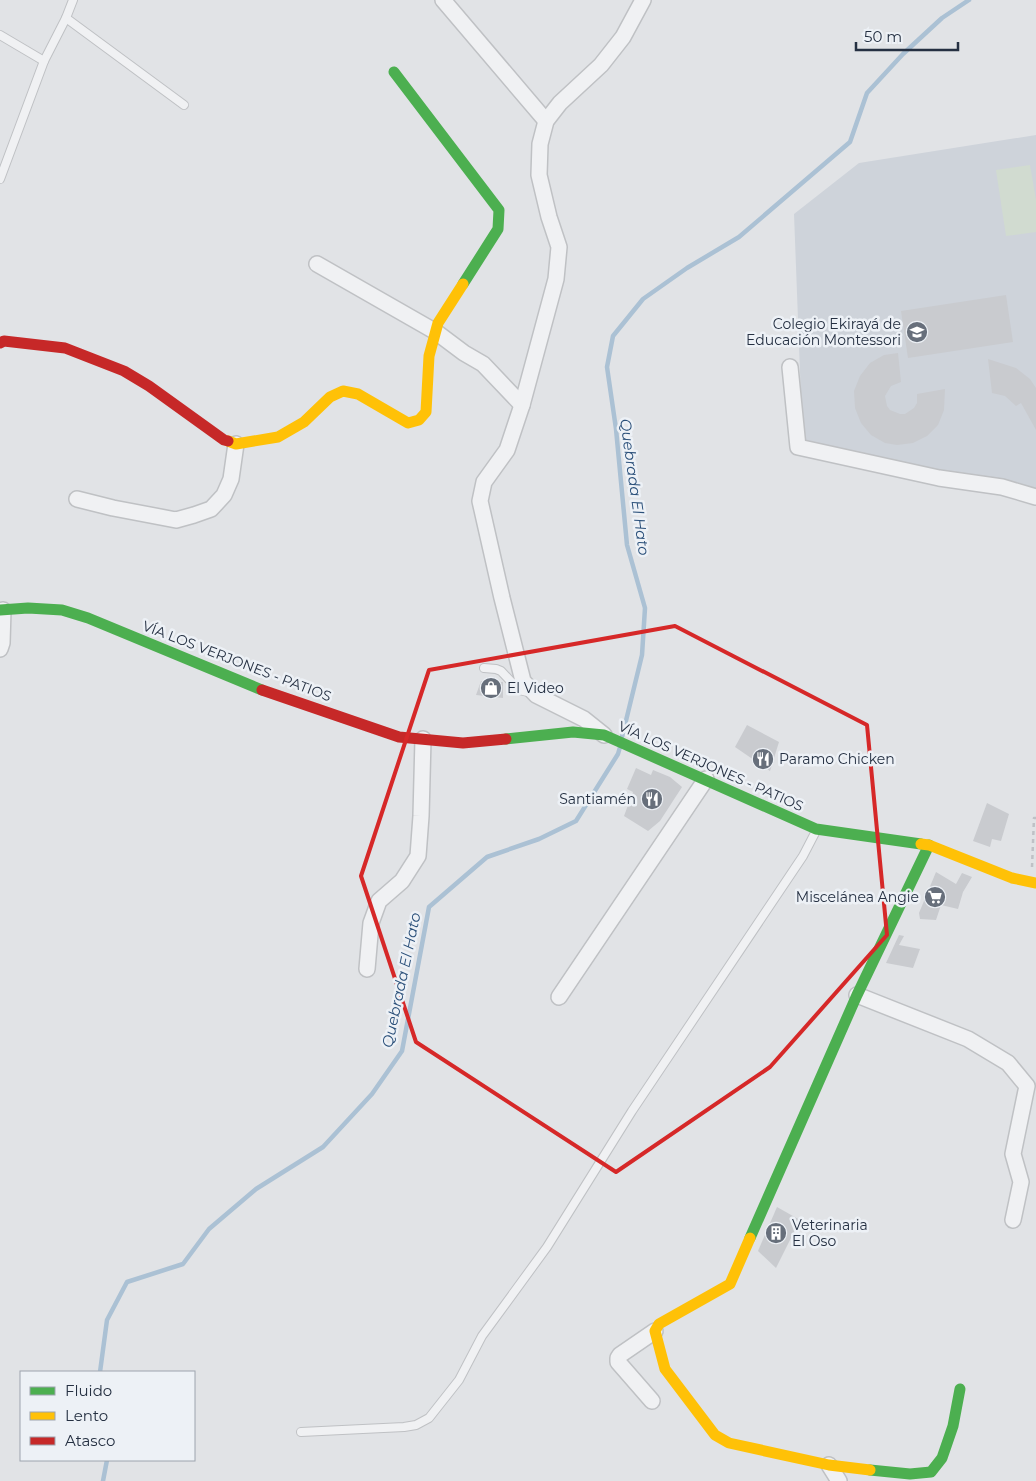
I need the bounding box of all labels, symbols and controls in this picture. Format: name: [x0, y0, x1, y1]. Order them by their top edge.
scale bar: [856, 20, 958, 52]
text: 50 m: [864, 27, 902, 46]
place label: Colegio Ekirayá de Educación Montessori: [746, 315, 901, 349]
school or university icon: Colegio Ekirayá de Educación Montessori: [905, 320, 929, 344]
water label: Quebrada El Hato: [616, 417, 654, 557]
street label: VÍA LOS VERJONES - PATIOS: [140, 617, 334, 705]
shop icon: El Video: [479, 676, 503, 700]
place label: El Video: [507, 679, 564, 697]
street label: VÍA LOS VERJONES - PATIOS: [616, 717, 806, 815]
restaurant icon: Paramo Chicken: [751, 747, 775, 771]
place label: Paramo Chicken: [779, 750, 895, 768]
restaurant icon: Santiamén: [640, 787, 664, 811]
place label: Santiamén: [559, 790, 636, 808]
supermarket icon: Miscelánea Angie: [923, 885, 947, 909]
place label: Miscelánea Angie: [796, 888, 919, 906]
water label: Quebrada El Hato: [377, 911, 425, 1049]
place label: Veterinaria El Oso: [792, 1216, 868, 1250]
building icon: Veterinaria El Oso: [764, 1221, 788, 1245]
legend: [20, 1371, 195, 1461]
text: Fluido: [65, 1381, 112, 1400]
text: Lento: [65, 1406, 108, 1425]
text: Atasco: [65, 1431, 115, 1450]

